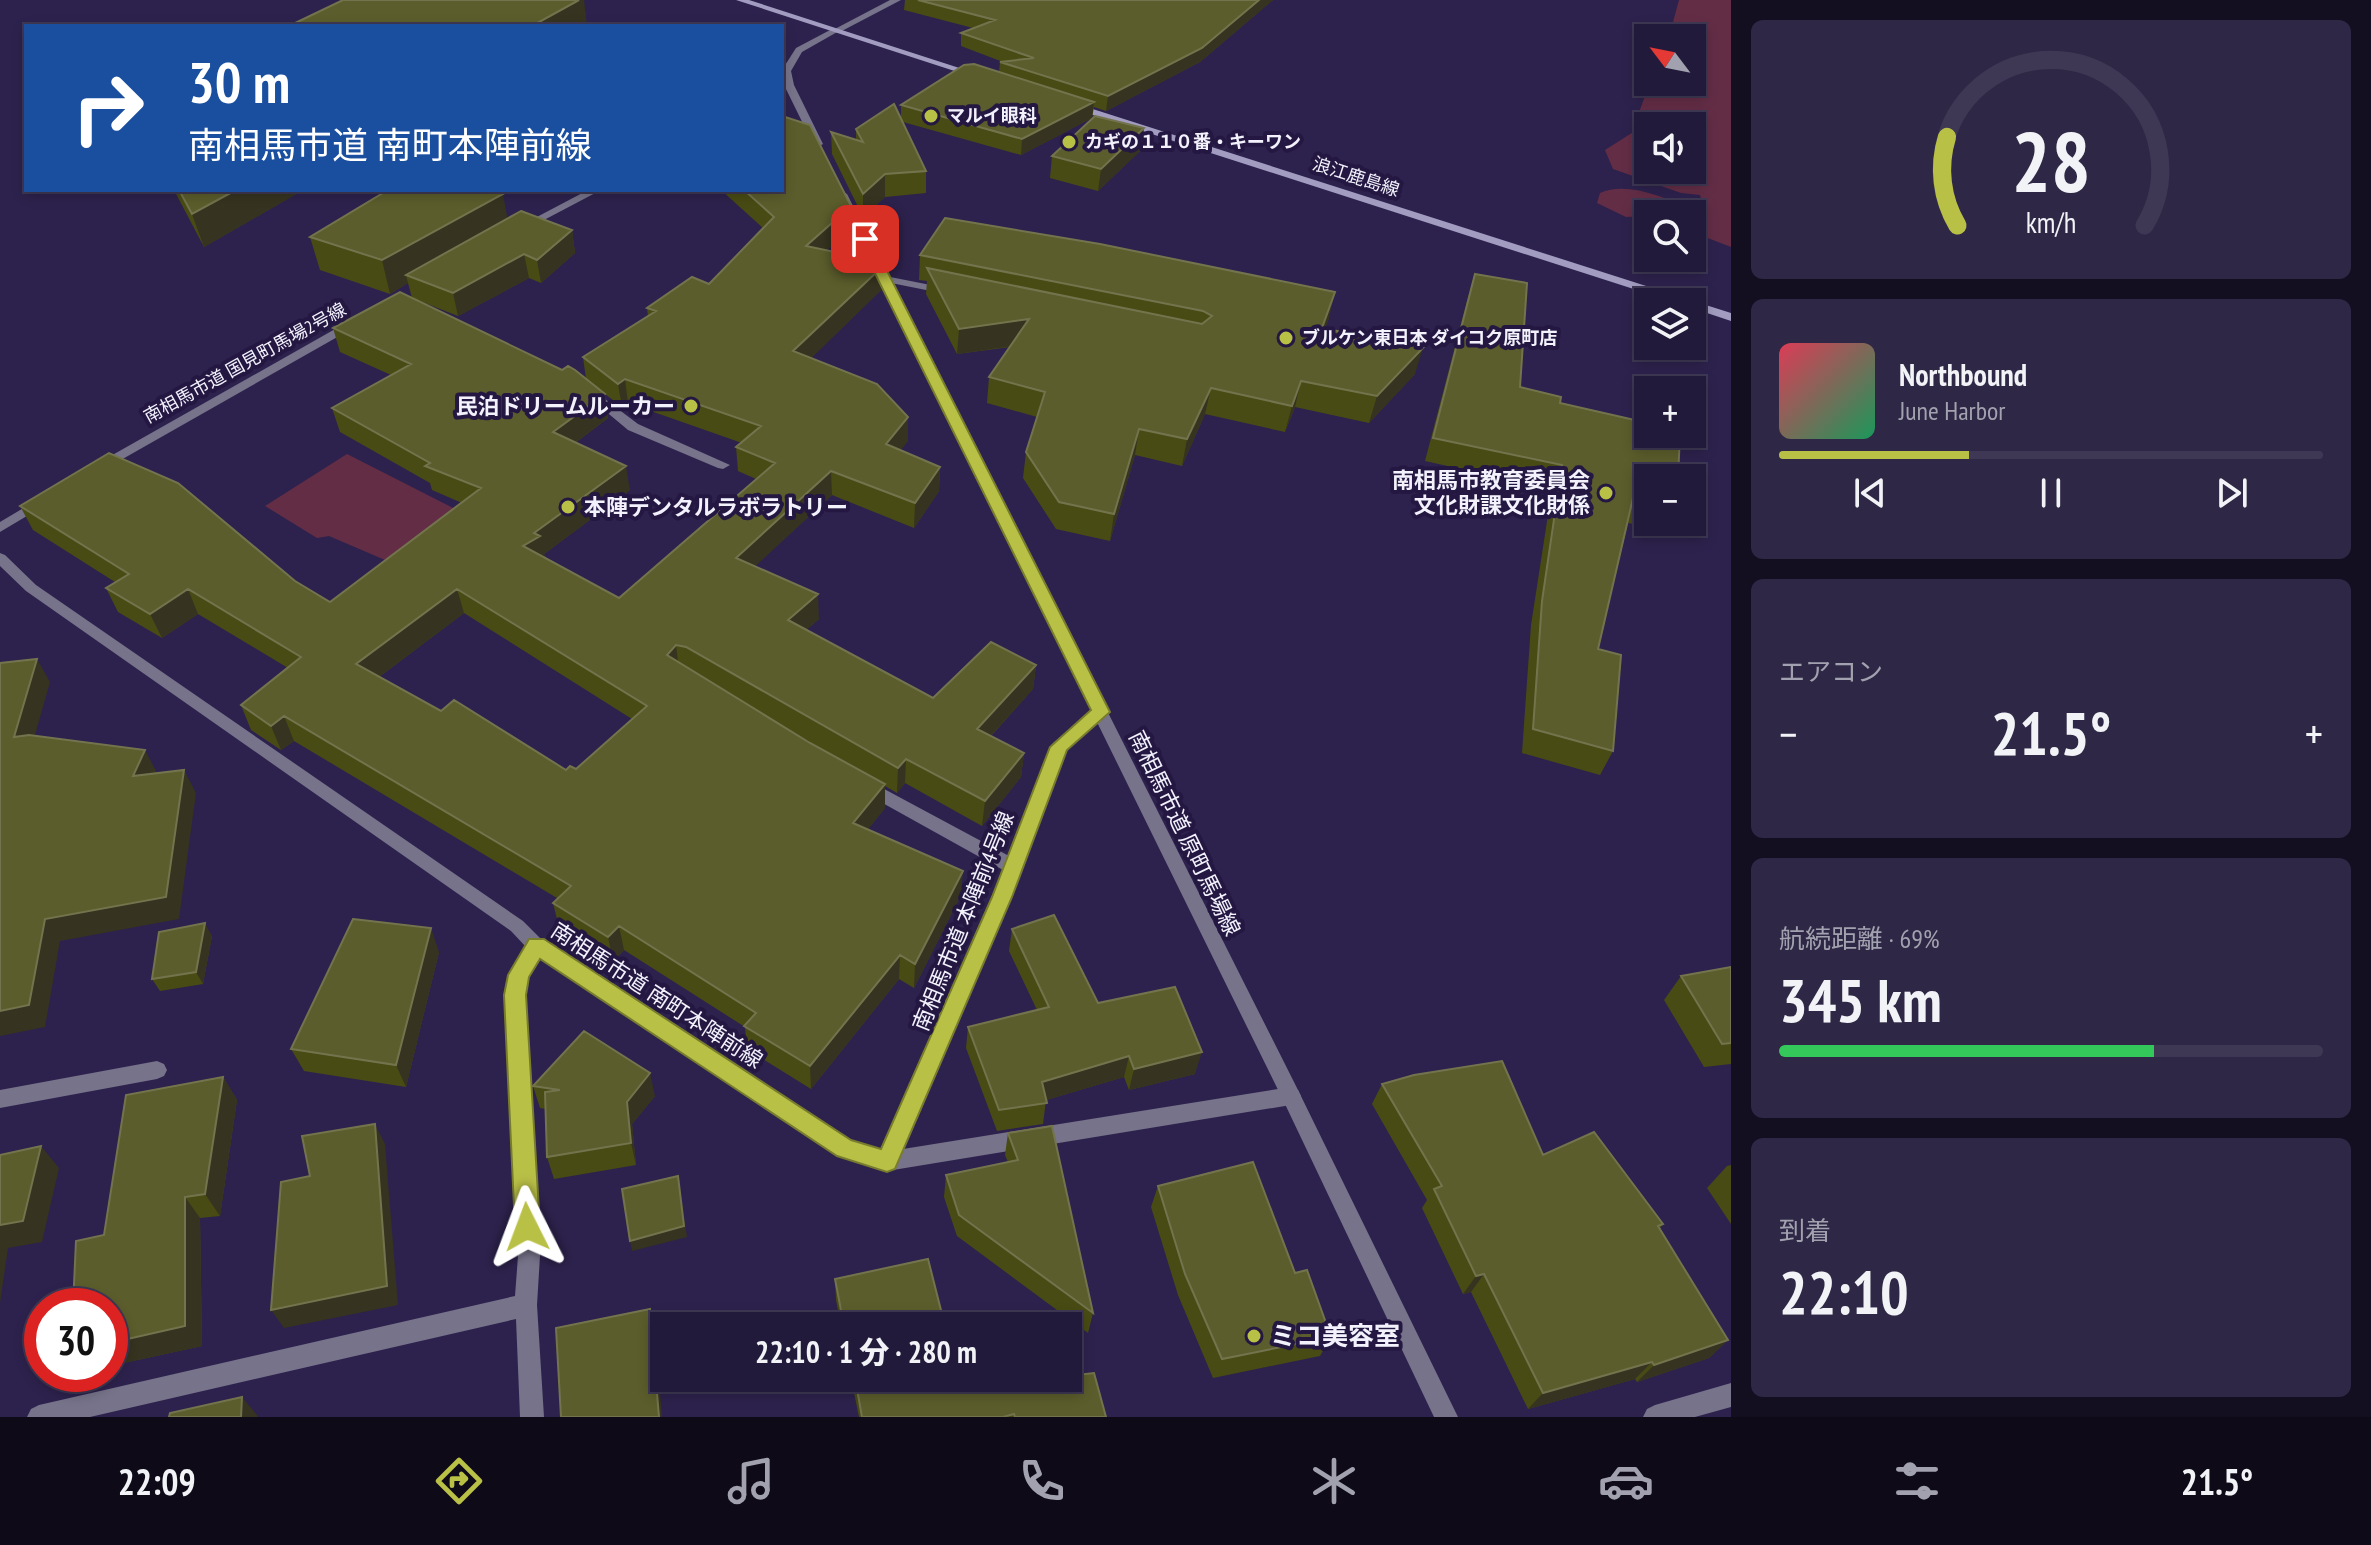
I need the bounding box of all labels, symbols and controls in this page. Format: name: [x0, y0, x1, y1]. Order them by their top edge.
north arrow: [1634, 24, 1706, 96]
map controls: [1634, 24, 1706, 536]
text: 30 m: [188, 46, 290, 118]
icon: right: [56, 56, 160, 160]
place label: マルイ眼科: [947, 104, 1037, 127]
text: 28: [2011, 106, 2091, 214]
marker: マルイ眼科: [922, 107, 940, 125]
button: sound: [1634, 112, 1706, 184]
text: 南相馬市道 南町本陣前線: [188, 121, 592, 168]
place label: カギの１１０番・キーワン: [1085, 130, 1301, 153]
marker: カギの１１０番・キーワン: [1060, 133, 1078, 151]
street label: 浪江鹿島線: [1310, 152, 1403, 201]
button: search: [1634, 200, 1706, 272]
text: km/h: [2026, 204, 2076, 241]
pin: [831, 205, 899, 273]
icon: arrive: [843, 217, 887, 261]
button: layers: [1634, 288, 1706, 360]
street label: 南相馬市道 国見町馬場2号線: [140, 297, 350, 428]
place label: ブルケン東日本 ダイコク原町店: [1302, 326, 1557, 349]
marker: ブルケン東日本 ダイコク原町店: [1277, 329, 1295, 347]
text: Northbound: [1899, 355, 2027, 394]
button: +: [1634, 376, 1706, 448]
place label: 民泊ドリームルーカー: [456, 392, 675, 420]
text: June Harbor: [1899, 394, 2005, 427]
marker: 民泊ドリームルーカー: [682, 397, 700, 415]
button: −: [1634, 464, 1706, 536]
place label: 南相馬市教育委員会 文化財課文化財係: [1392, 466, 1590, 519]
icon: previous: [1848, 471, 1892, 515]
icon: pause: [2029, 471, 2073, 515]
icon: next: [2210, 471, 2254, 515]
marker: 南相馬市教育委員会 文化財課文化財係: [1597, 484, 1615, 502]
place label: 本陣デンタルラボラトリー: [584, 493, 848, 521]
marker: 本陣デンタルラボラトリー: [559, 498, 577, 516]
text: エアコン: [1779, 655, 1883, 688]
text: 21.5°: [1991, 694, 2111, 772]
text: −: [1779, 705, 1797, 762]
text: +: [2305, 705, 2323, 762]
street label: 南相馬市道 原町馬場線: [1123, 726, 1247, 940]
street label: 南相馬市道 本陣前4号線: [906, 807, 1020, 1035]
street label: 南相馬市道 南町本陣前線: [546, 916, 768, 1074]
text: 航続距離 · 69%: [1779, 922, 1940, 955]
text: 345 km: [1779, 961, 1942, 1039]
position arrow: [485, 1185, 569, 1269]
text: 到着: [1779, 1214, 1831, 1247]
text: 22:10: [1779, 1253, 1909, 1331]
speed limit sign: 30: [24, 1288, 128, 1392]
place label: ミコ美容室: [1270, 1319, 1400, 1352]
marker: ミコ美容室: [1245, 1327, 1263, 1345]
text: 22:10 · 1 分 · 280 m: [755, 1332, 977, 1371]
icon: directions: [431, 1453, 487, 1509]
icon: music: [723, 1453, 779, 1509]
icon: phone: [1014, 1453, 1070, 1509]
icon: climate: [1306, 1453, 1362, 1509]
icon: car: [1598, 1453, 1654, 1509]
icon: filters: [1889, 1453, 1945, 1509]
text: 22:09: [118, 1458, 196, 1505]
text: 21.5°: [2181, 1458, 2253, 1505]

